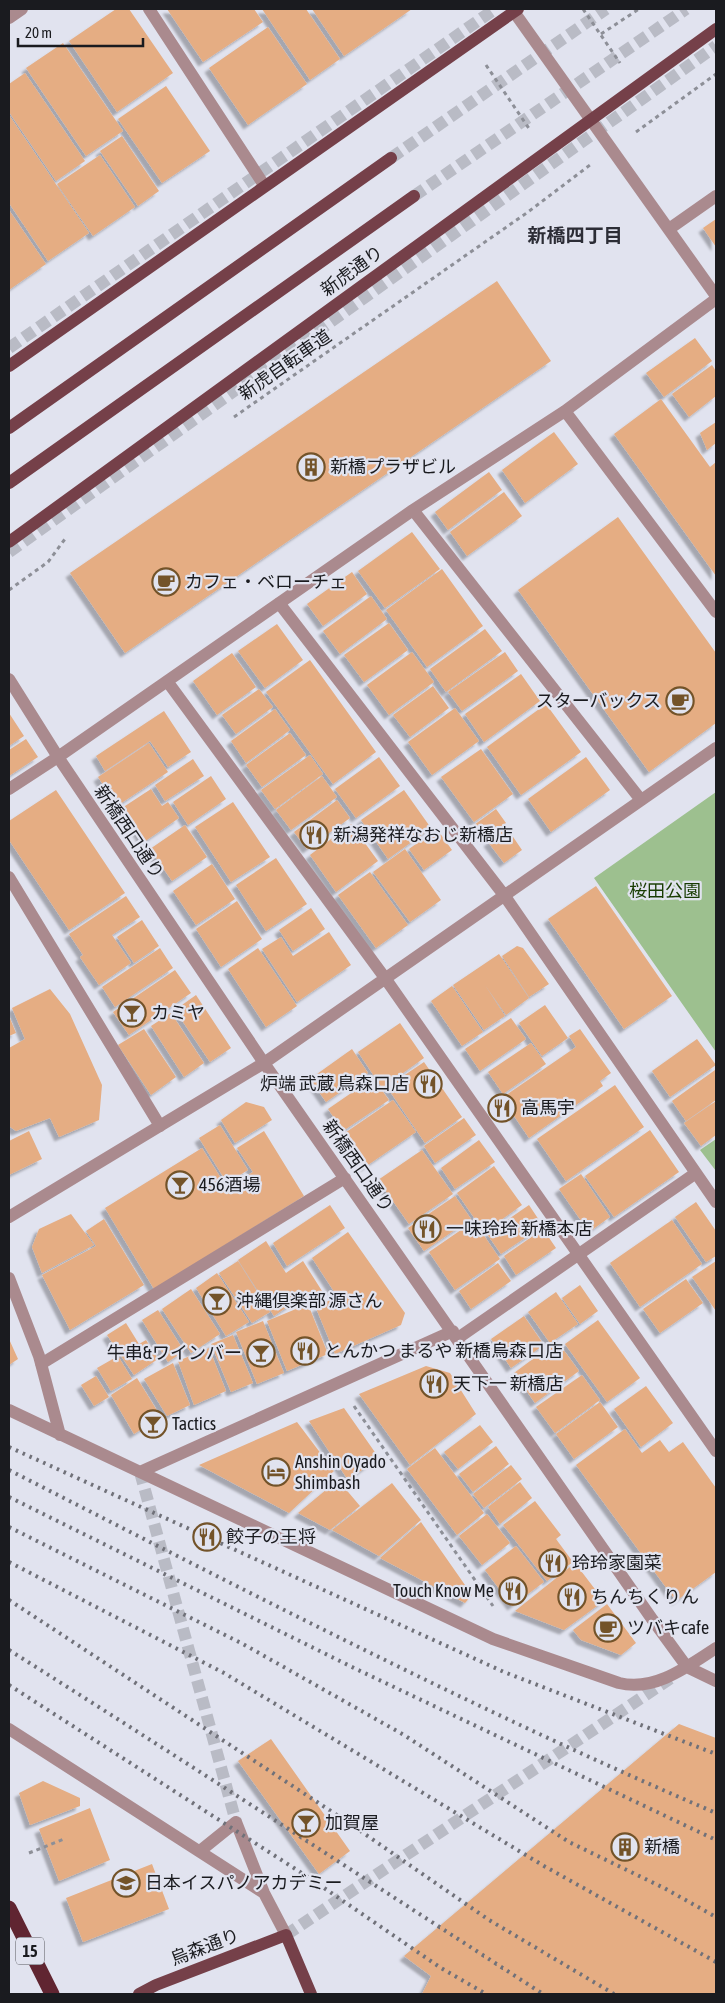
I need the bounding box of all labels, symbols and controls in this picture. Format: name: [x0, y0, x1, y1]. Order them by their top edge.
scale bar: [18, 15, 142, 47]
text: 20 m: [25, 24, 52, 41]
district label: 新橋四丁目: [527, 224, 623, 246]
street label: 新虎通り: [316, 241, 387, 300]
street label: 新虎自転車道: [234, 325, 335, 404]
building icon: 新橋プラザビル: [296, 452, 326, 482]
place label: 新橋プラザビル: [330, 456, 456, 477]
cafe icon: カフェ・ベローチェ: [151, 567, 181, 597]
place label: カフェ・ベローチェ: [185, 571, 347, 592]
cafe icon: スターバックス: [665, 686, 695, 716]
place label: スターバックス: [536, 690, 661, 711]
street label: 新橋西口通り: [91, 781, 168, 882]
restaurant icon: 新潟発祥なおじ新橋店: [299, 820, 329, 850]
place label: 新潟発祥なおじ新橋店: [333, 824, 513, 845]
park label: 桜田公園: [629, 880, 701, 901]
bar icon: カミヤ: [117, 998, 147, 1028]
place label: カミヤ: [151, 1002, 205, 1023]
restaurant icon: 炉端 武蔵 鳥森口店: [413, 1069, 443, 1099]
place label: 炉端 武蔵 鳥森口店: [260, 1073, 409, 1094]
restaurant icon: 高馬宇: [487, 1093, 517, 1123]
place label: 高馬宇: [521, 1097, 575, 1118]
street label: 新橋西口通り: [319, 1115, 398, 1216]
bar icon: 456酒場: [165, 1170, 195, 1200]
place label: 456酒場: [199, 1174, 260, 1195]
restaurant icon: 一味玲玲 新橋本店: [412, 1214, 442, 1244]
place label: 一味玲玲 新橋本店: [446, 1218, 592, 1239]
bar icon: 沖縄倶楽部 源さん: [202, 1286, 232, 1316]
place label: 沖縄倶楽部 源さん: [236, 1290, 382, 1311]
restaurant icon: とんかつ まるや 新橋烏森口店: [290, 1336, 320, 1366]
bar icon: 牛串&ワインバー: [246, 1338, 276, 1368]
place label: とんかつ まるや 新橋烏森口店: [324, 1340, 563, 1361]
place label: 牛串&ワインバー: [107, 1342, 242, 1363]
restaurant icon: 天下一 新橋店: [419, 1369, 449, 1399]
place label: 天下一 新橋店: [453, 1373, 563, 1394]
bar icon: Tactics: [138, 1409, 168, 1439]
place label: Tactics: [172, 1413, 216, 1434]
place label: Anshin Oyado Shimbash: [295, 1451, 386, 1493]
hotel icon: Anshin Oyado Shimbash: [261, 1457, 291, 1487]
restaurant icon: 餃子の王将: [192, 1522, 222, 1552]
place label: 餃子の王将: [226, 1526, 316, 1547]
restaurant icon: 玲玲家園菜: [538, 1548, 568, 1578]
place label: 玲玲家園菜: [572, 1552, 662, 1573]
restaurant icon: Touch Know Me: [498, 1576, 528, 1606]
place label: Touch Know Me: [393, 1580, 494, 1601]
restaurant icon: ちんちくりん: [557, 1582, 587, 1612]
place label: ちんちくりん: [591, 1586, 699, 1607]
cafe icon: ツバキcafe: [593, 1613, 623, 1643]
place label: ツバキcafe: [627, 1617, 709, 1638]
bar icon: 加賀屋: [291, 1808, 321, 1838]
place label: 加賀屋: [325, 1812, 379, 1833]
building icon: 新橋: [610, 1832, 640, 1862]
place label: 新橋: [644, 1836, 680, 1857]
school or university icon: 日本イスパノアカデミー: [111, 1868, 141, 1898]
place label: 日本イスパノアカデミー: [145, 1872, 342, 1893]
street label: 烏森通り: [167, 1924, 242, 1969]
road number: 15: [16, 1938, 44, 1964]

